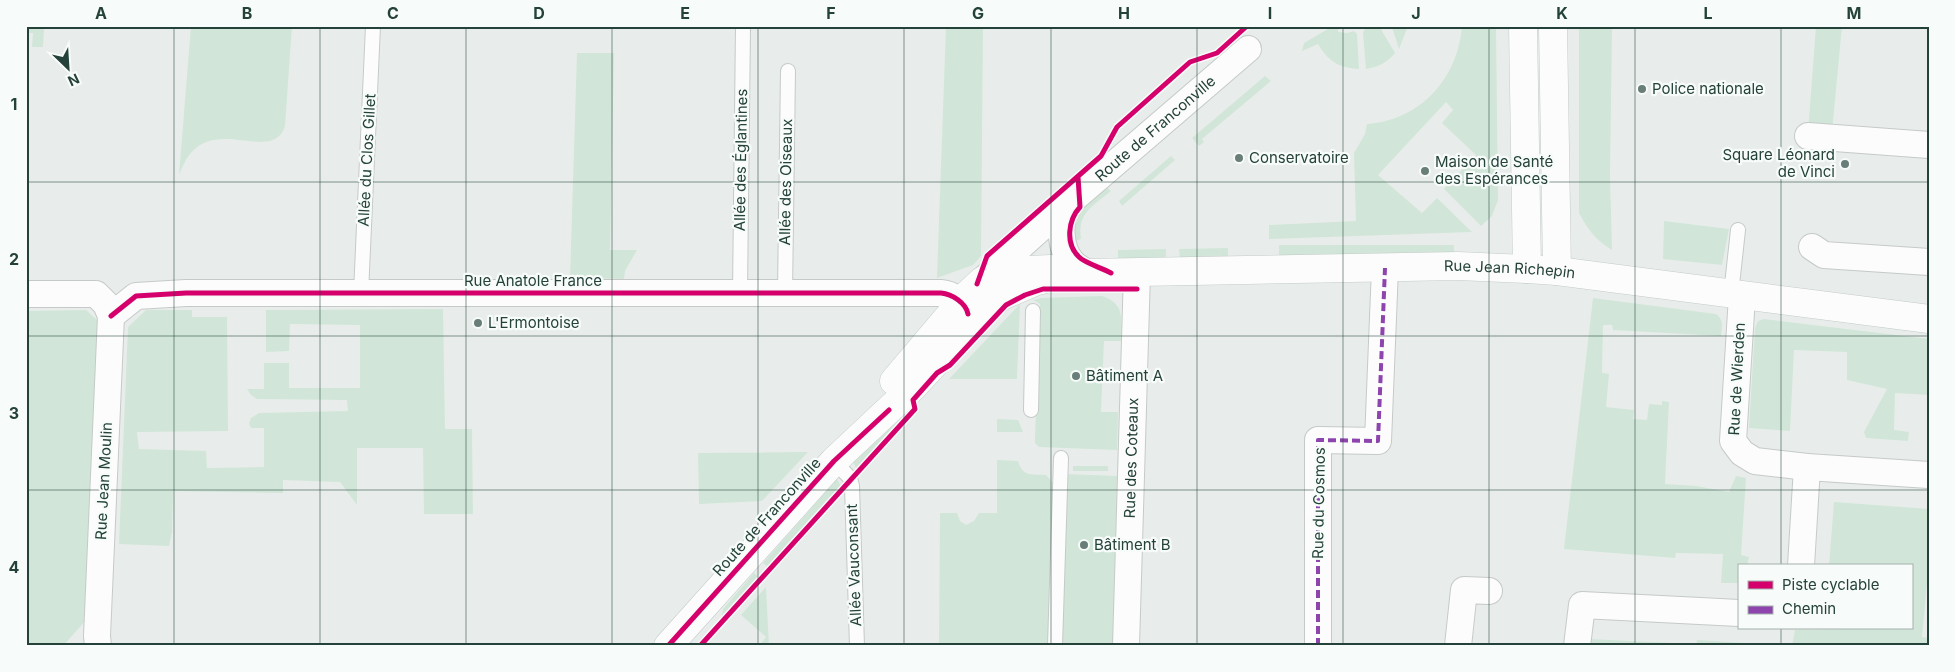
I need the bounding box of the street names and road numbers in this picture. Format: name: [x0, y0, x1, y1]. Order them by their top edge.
street label: Route de Franconville: [1091, 71, 1219, 185]
street label: Allée des Églantines: [730, 88, 751, 231]
street label: Allée du Clos Gillet: [354, 93, 379, 227]
street label: Allée des Oiseaux: [775, 118, 796, 246]
street label: Rue Jean Richepin: [1444, 256, 1577, 282]
street label: Rue Anatole France: [464, 271, 602, 290]
street label: Rue de Wierden: [1724, 322, 1749, 436]
street label: Rue des Coteaux: [1120, 397, 1142, 519]
street label: Rue Jean Moulin: [91, 422, 116, 540]
street label: Rue du Cosmos: [1308, 447, 1329, 559]
street label: Route de Franconville: [708, 454, 825, 580]
street label: Allée Vauconsant: [842, 503, 865, 627]

